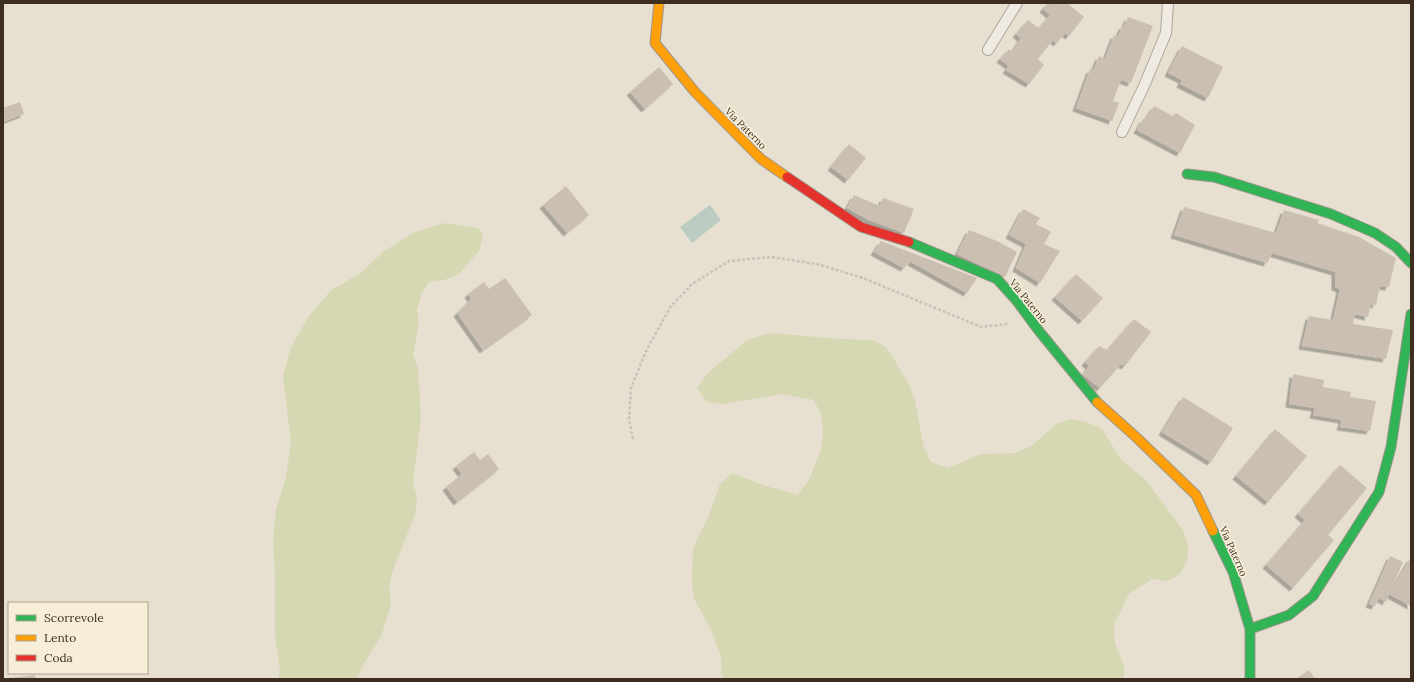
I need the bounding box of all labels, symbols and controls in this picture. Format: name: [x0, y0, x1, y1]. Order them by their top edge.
street label: Via Paterno: [721, 104, 769, 152]
street label: Via Paterno: [1006, 276, 1051, 326]
street label: Via Paterno: [1216, 523, 1250, 578]
legend: [8, 602, 148, 674]
text: Scorrevole: [44, 610, 104, 625]
text: Lento: [44, 630, 76, 645]
text: Coda: [44, 650, 73, 665]

